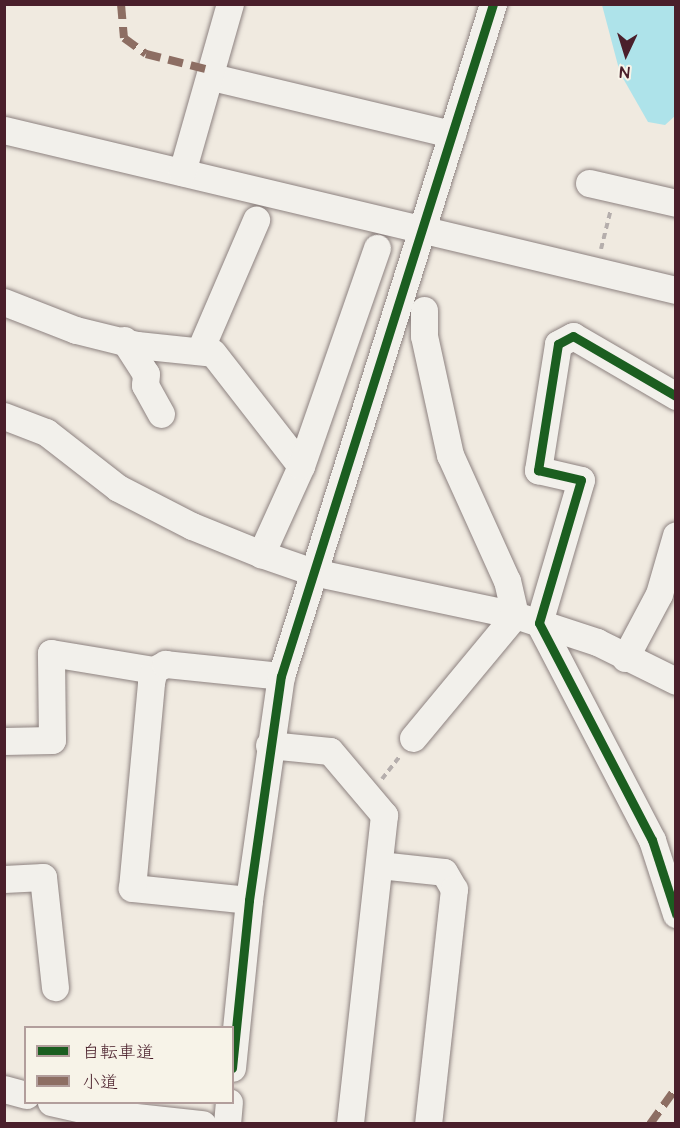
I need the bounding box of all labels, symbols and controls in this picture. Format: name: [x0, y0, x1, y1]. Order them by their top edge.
north arrow: [596, 24, 656, 84]
text: N: [619, 61, 631, 83]
legend: [24, 1026, 234, 1104]
text: 自転車道: [82, 1040, 154, 1065]
text: 小道: [82, 1070, 118, 1095]

